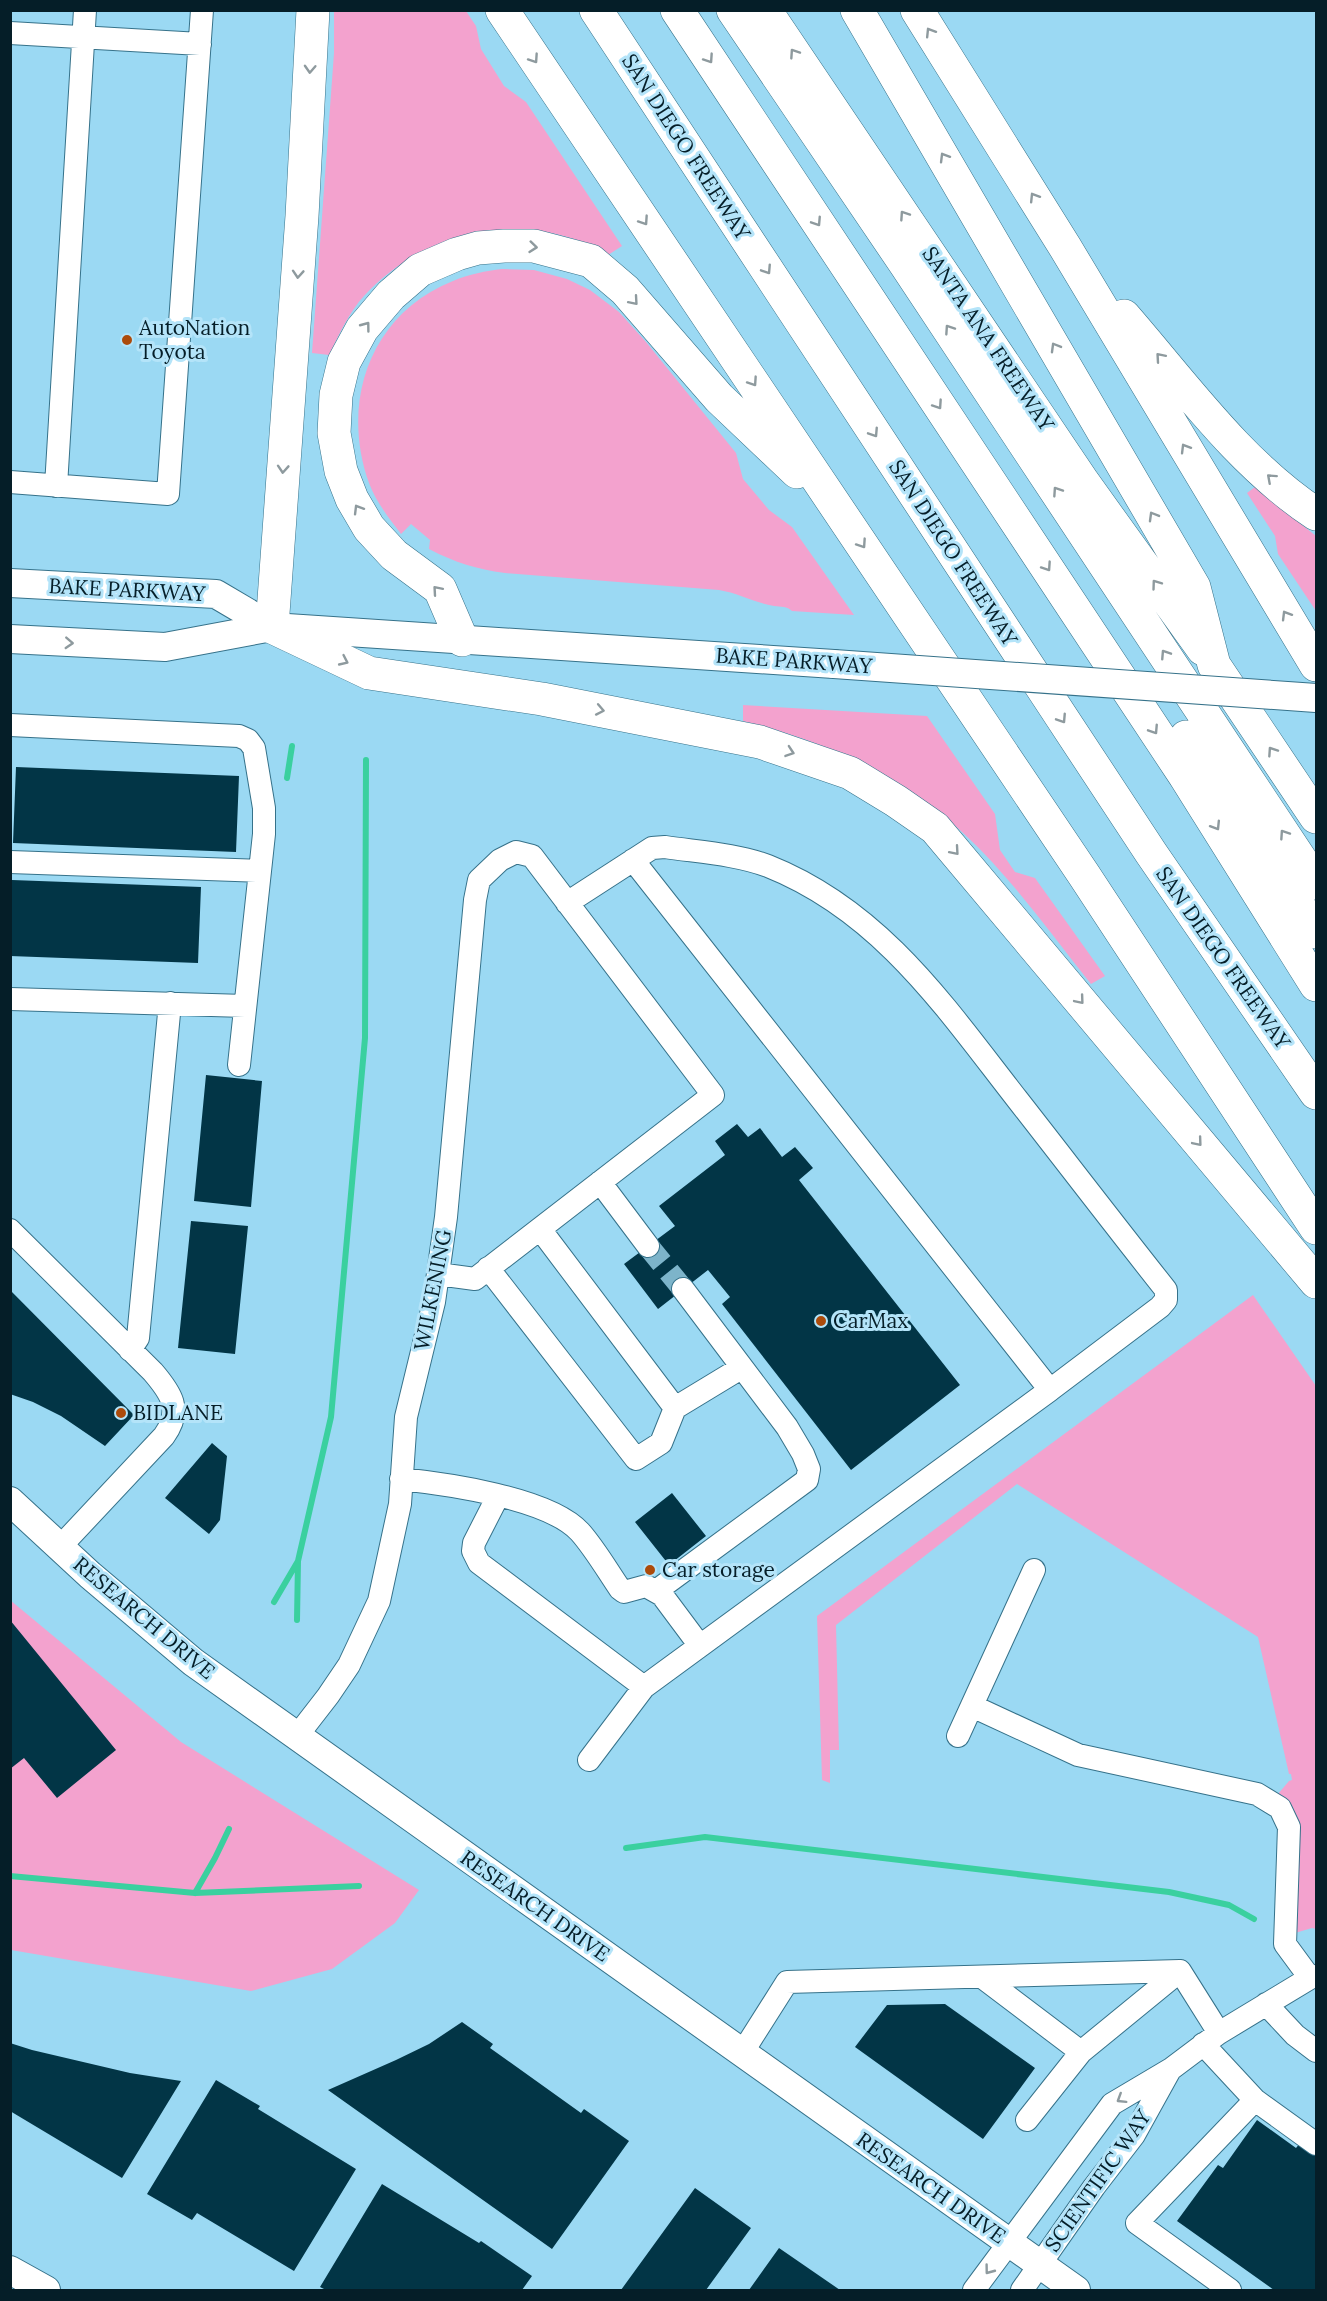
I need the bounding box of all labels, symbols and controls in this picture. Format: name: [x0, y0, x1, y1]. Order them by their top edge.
one-way arrow: [926, 28, 938, 38]
street label: SAN DIEGO FREEWAY: [616, 49, 757, 245]
one-way arrow: [790, 49, 801, 60]
one-way arrow: [527, 52, 538, 63]
one-way arrow: [702, 52, 713, 63]
one-way arrow: [304, 64, 317, 73]
one-way arrow: [939, 153, 951, 163]
one-way arrow: [1029, 193, 1041, 203]
one-way arrow: [900, 210, 911, 221]
one-way arrow: [636, 214, 647, 225]
one-way arrow: [809, 216, 821, 226]
one-way arrow: [528, 240, 537, 253]
street label: SANTA ANA FREEWAY: [917, 241, 1061, 437]
one-way arrow: [760, 263, 771, 274]
one-way arrow: [292, 270, 305, 279]
one-way arrow: [627, 294, 638, 305]
place label: AutoNation Toyota: [138, 314, 250, 365]
one-way arrow: [358, 321, 369, 332]
one-way arrow: [945, 325, 956, 336]
marker: AutoNation Toyota: [120, 333, 134, 347]
one-way arrow: [1050, 343, 1062, 353]
one-way arrow: [1156, 353, 1167, 364]
one-way arrow: [746, 375, 757, 386]
one-way arrow: [931, 398, 942, 409]
one-way arrow: [867, 426, 878, 437]
one-way arrow: [1181, 444, 1193, 454]
street label: SAN DIEGO FREEWAY: [883, 455, 1024, 651]
one-way arrow: [277, 464, 290, 473]
one-way arrow: [1267, 474, 1277, 485]
one-way arrow: [1053, 487, 1064, 498]
one-way arrow: [353, 505, 365, 515]
one-way arrow: [1148, 512, 1160, 522]
one-way arrow: [855, 537, 866, 548]
one-way arrow: [1040, 560, 1051, 571]
street label: BAKE PARKWAY: [48, 572, 207, 607]
one-way arrow: [1152, 579, 1163, 590]
one-way arrow: [433, 586, 444, 597]
one-way arrow: [1282, 611, 1294, 621]
one-way arrow: [64, 636, 73, 649]
street label: BAKE PARKWAY: [715, 642, 874, 679]
one-way arrow: [1161, 650, 1172, 661]
one-way arrow: [337, 653, 348, 665]
one-way arrow: [594, 703, 604, 716]
one-way arrow: [1055, 712, 1066, 723]
one-way arrow: [1147, 723, 1158, 734]
one-way arrow: [784, 745, 795, 758]
one-way arrow: [1268, 746, 1279, 757]
one-way arrow: [1209, 820, 1221, 830]
one-way arrow: [1280, 830, 1291, 841]
one-way arrow: [947, 844, 958, 855]
street label: SAN DIEGO FREEWAY: [1150, 861, 1297, 1055]
one-way arrow: [1073, 993, 1084, 1004]
one-way arrow: [1191, 1135, 1202, 1146]
street label: WILKENING: [408, 1227, 457, 1353]
place label: CarMax: [833, 1307, 908, 1334]
marker: CarMax: [814, 1314, 828, 1328]
place label: BIDLANE: [133, 1399, 223, 1426]
marker: BIDLANE: [114, 1406, 128, 1420]
street label: RESEARCH DRIVE: [68, 1551, 221, 1685]
place label: Car storage: [662, 1556, 775, 1583]
marker: Car storage: [643, 1563, 657, 1577]
street label: RESEARCH DRIVE: [455, 1844, 615, 1967]
one-way arrow: [1116, 2092, 1127, 2103]
street label: SCIENTIFIC WAY: [1039, 2104, 1157, 2257]
street label: RESEARCH DRIVE: [851, 2126, 1011, 2249]
one-way arrow: [986, 2263, 997, 2274]

